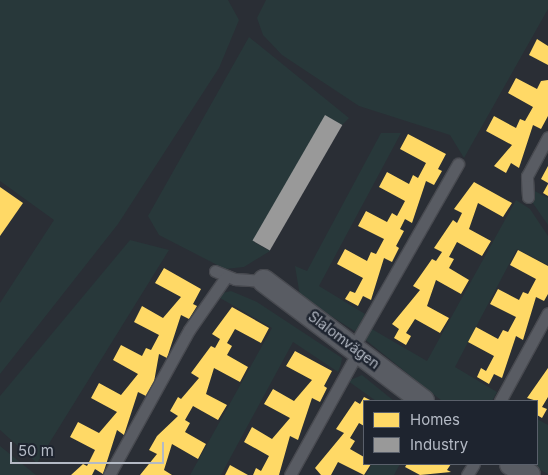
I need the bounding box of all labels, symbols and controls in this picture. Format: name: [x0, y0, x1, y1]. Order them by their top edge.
street label: Slalomvägen: [305, 308, 383, 372]
legend: [363, 400, 538, 465]
text: Homes: [410, 410, 460, 429]
scale bar: [12, 432, 166, 464]
text: Industry: [410, 435, 468, 454]
text: 50 m: [18, 441, 54, 460]

